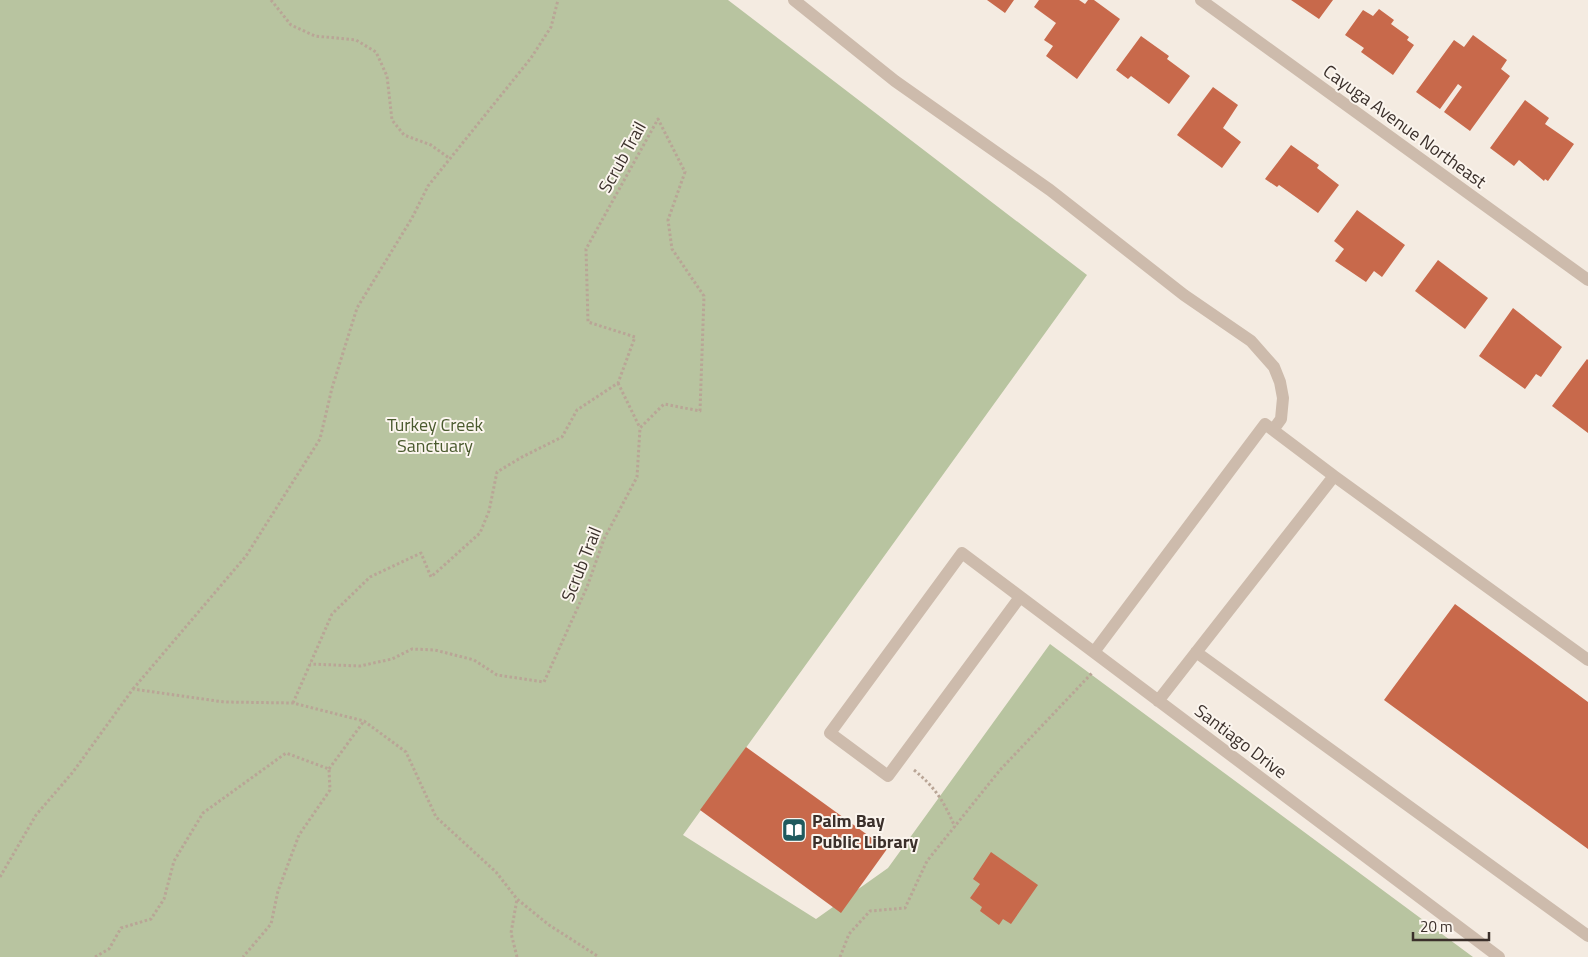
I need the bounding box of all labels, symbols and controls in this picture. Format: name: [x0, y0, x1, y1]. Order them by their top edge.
street label: Cayuga Avenue Northeast: [1318, 57, 1493, 195]
street label: Scrub Trail: [591, 116, 653, 198]
park label: Turkey Creek Sanctuary: [387, 411, 483, 459]
street label: Scrub Trail: [554, 523, 608, 605]
street label: Santiago Drive: [1189, 697, 1293, 785]
place label: Palm Bay Public Library: [812, 807, 918, 855]
library icon: Palm Bay Public Library: [781, 817, 807, 843]
scale bar: [1413, 910, 1489, 942]
text: 20 m: [1420, 915, 1453, 938]

